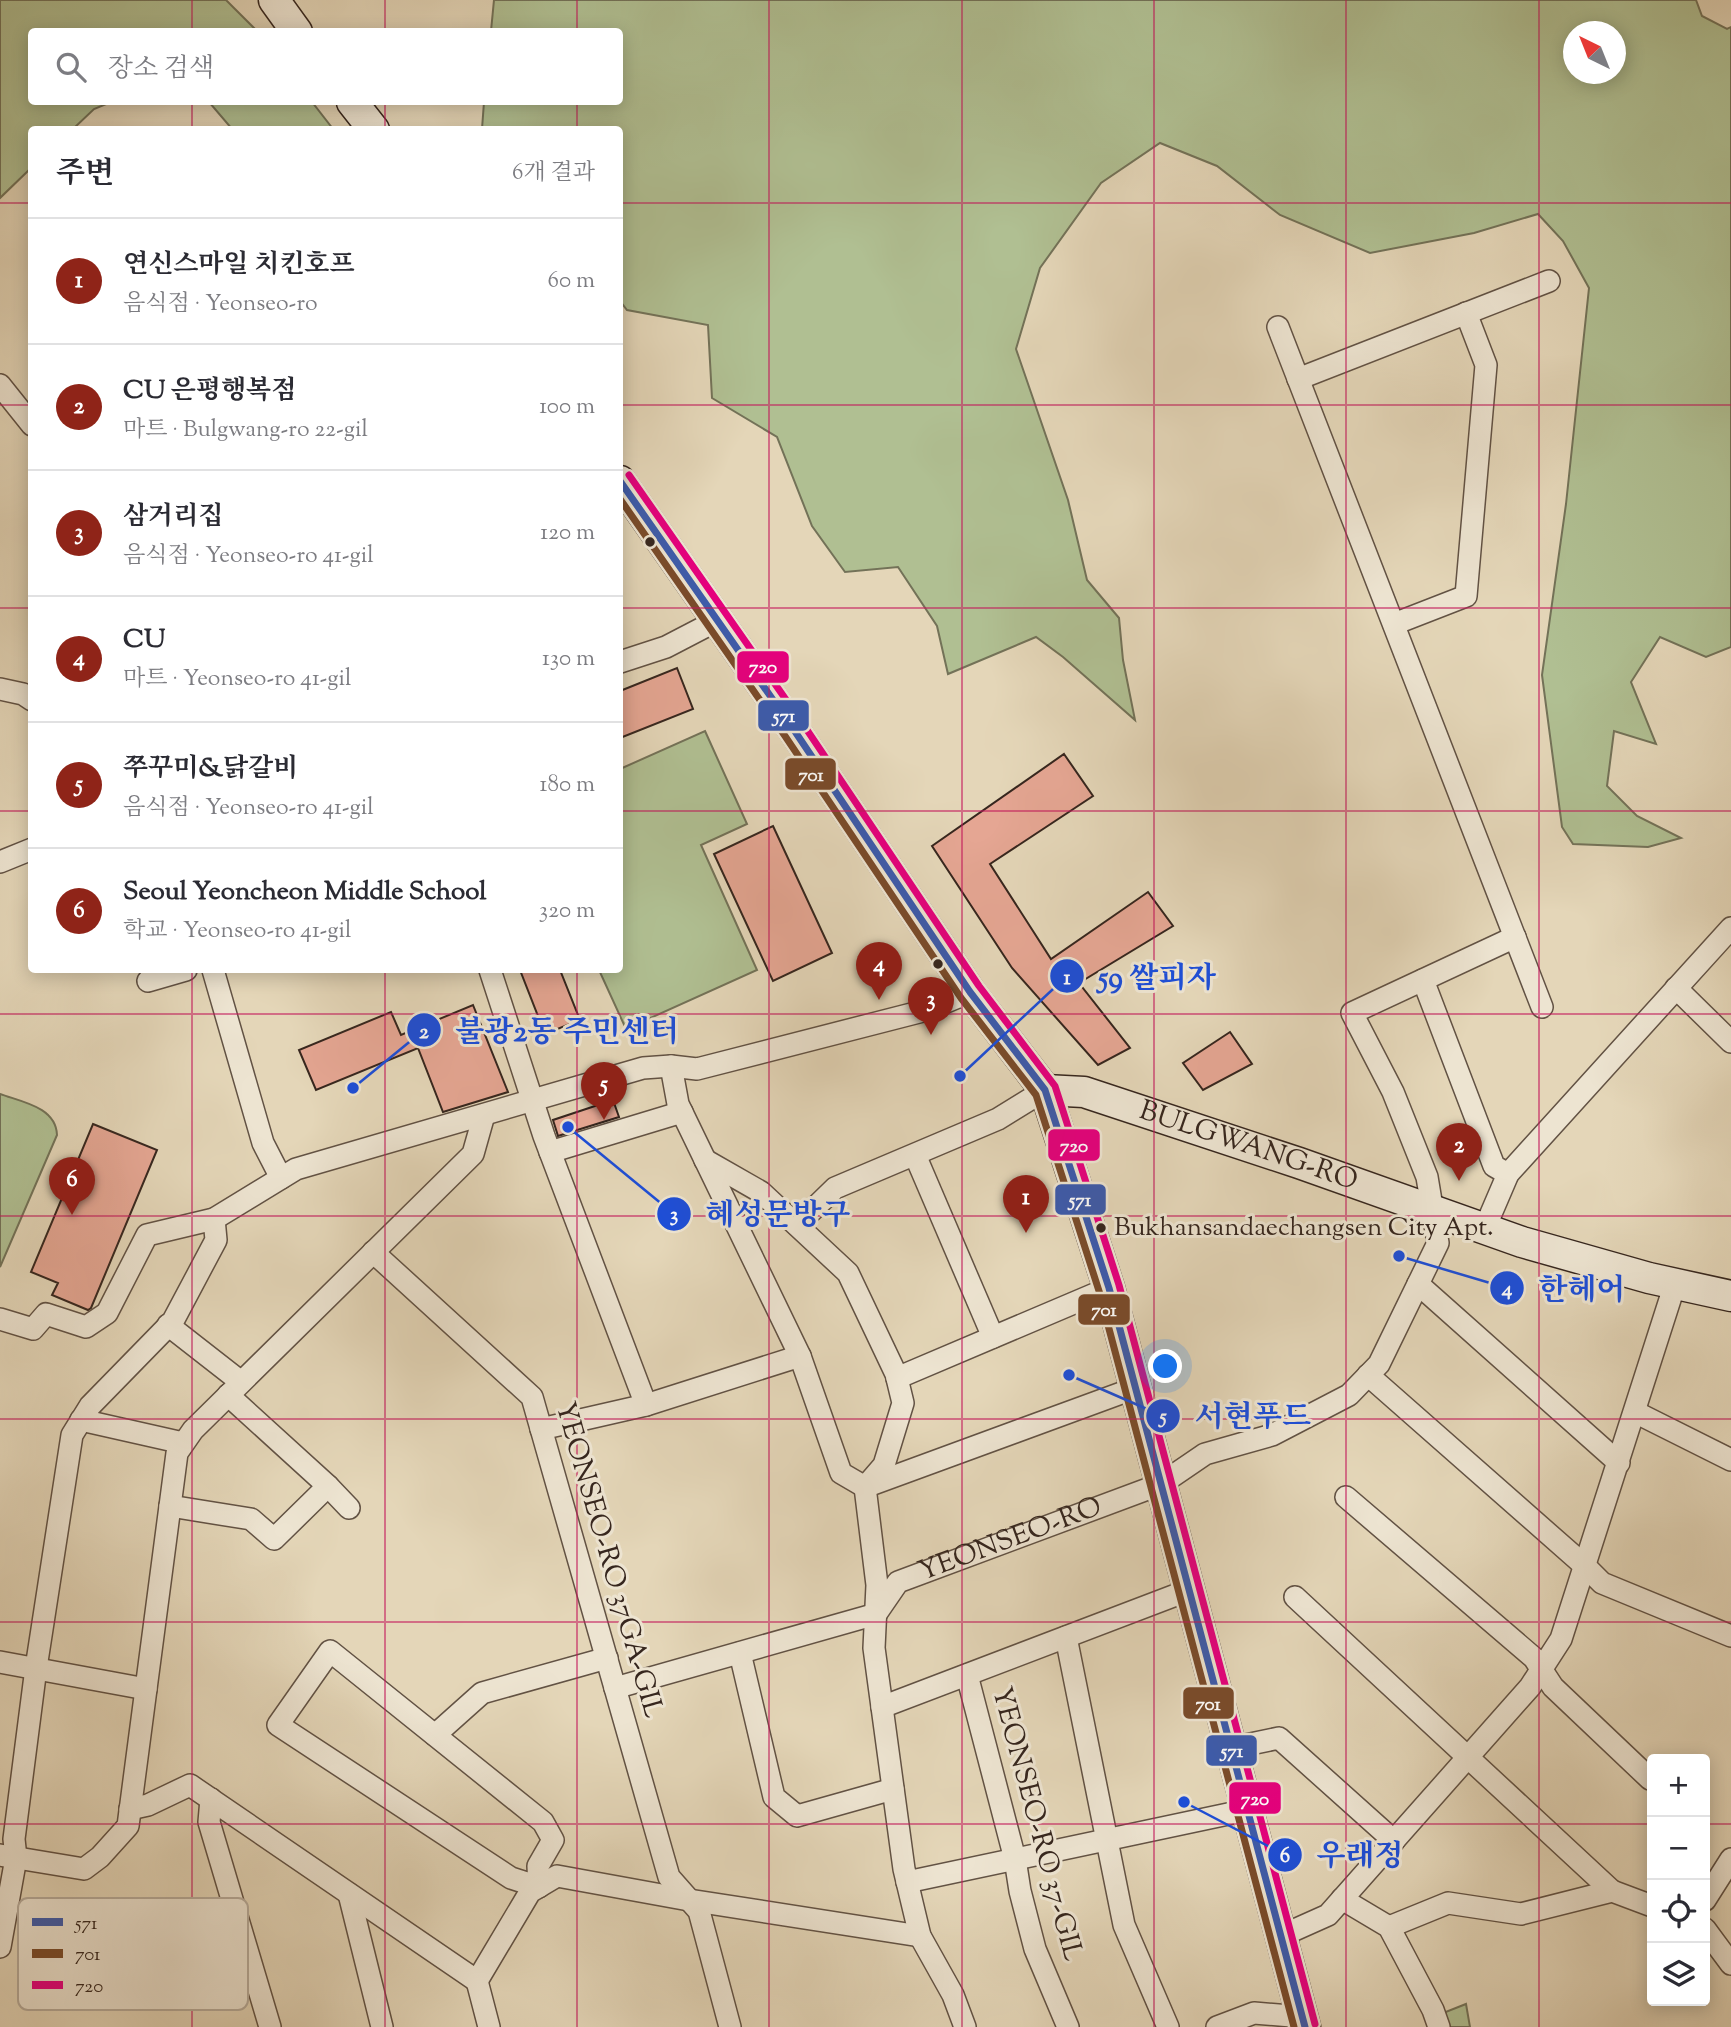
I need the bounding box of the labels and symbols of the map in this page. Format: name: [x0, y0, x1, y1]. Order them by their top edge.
north arrow: [1563, 21, 1626, 84]
unlabelled marker: [643, 535, 657, 549]
line badge: 720: [736, 650, 790, 684]
text: 720: [749, 655, 777, 682]
line badge: 571: [757, 699, 810, 732]
text: 571: [771, 704, 796, 731]
line badge: 701: [784, 757, 837, 791]
text: 701: [798, 763, 824, 790]
pin: 4: [856, 942, 902, 1000]
callout: 59 쌀피자: [1049, 951, 1231, 1002]
unlabelled marker: [931, 957, 945, 971]
text: 59 쌀피자: [1096, 958, 1216, 1001]
text: 1: [1063, 964, 1071, 994]
pin: 3: [908, 977, 954, 1035]
callout: 불광2동 주민센터: [407, 1005, 693, 1056]
text: 불광2동 주민센터: [455, 1012, 679, 1055]
text: 2: [419, 1018, 429, 1048]
pin: 5: [581, 1062, 627, 1120]
street label: BULGWANG-RO: [1134, 1091, 1363, 1202]
pin: 2: [1436, 1123, 1482, 1181]
line badge: 720: [1047, 1128, 1101, 1162]
text: 720: [1060, 1134, 1088, 1161]
pin: 6: [49, 1157, 95, 1215]
pin: 1: [1003, 1175, 1049, 1233]
line badge: 571: [1054, 1183, 1107, 1216]
callout: 혜성문방구: [657, 1188, 865, 1239]
text: 571: [1067, 1188, 1092, 1215]
text: 혜성문방구: [706, 1195, 850, 1238]
text: 3: [670, 1201, 678, 1231]
place label: Bukhansandaechangsen City Apt.: [1114, 1210, 1494, 1247]
marker: Bukhansandaechangsen City Apt.: [1094, 1221, 1108, 1235]
callout: 한헤어: [1490, 1263, 1640, 1314]
text: 한헤어: [1539, 1270, 1625, 1313]
text: 4: [1501, 1275, 1513, 1305]
line badge: 701: [1077, 1293, 1131, 1326]
text: 701: [1091, 1298, 1117, 1325]
your location: [1148, 1349, 1182, 1383]
callout: 서현푸드: [1146, 1390, 1325, 1441]
street label: YEONSEO-RO 37GA-GIL: [544, 1397, 672, 1723]
text: 서현푸드: [1195, 1397, 1311, 1440]
text: 5: [1157, 1403, 1167, 1433]
street label: YEONSEO-RO: [913, 1488, 1108, 1593]
street label: YEONSEO-RO 37-GIL: [980, 1683, 1092, 1966]
line badge: 701: [1182, 1686, 1235, 1720]
text: 701: [1195, 1692, 1221, 1719]
line badge: 571: [1205, 1734, 1258, 1767]
text: 571: [1219, 1739, 1244, 1766]
line badge: 720: [1228, 1781, 1282, 1815]
text: 720: [1241, 1787, 1269, 1814]
callout: 우래정: [1268, 1829, 1418, 1880]
text: 우래정: [1317, 1836, 1403, 1879]
text: 6: [1280, 1842, 1290, 1872]
legend: [18, 1898, 248, 2010]
text: 571: [74, 1911, 98, 1938]
text: 701: [75, 1942, 101, 1969]
text: 720: [75, 1974, 103, 2001]

